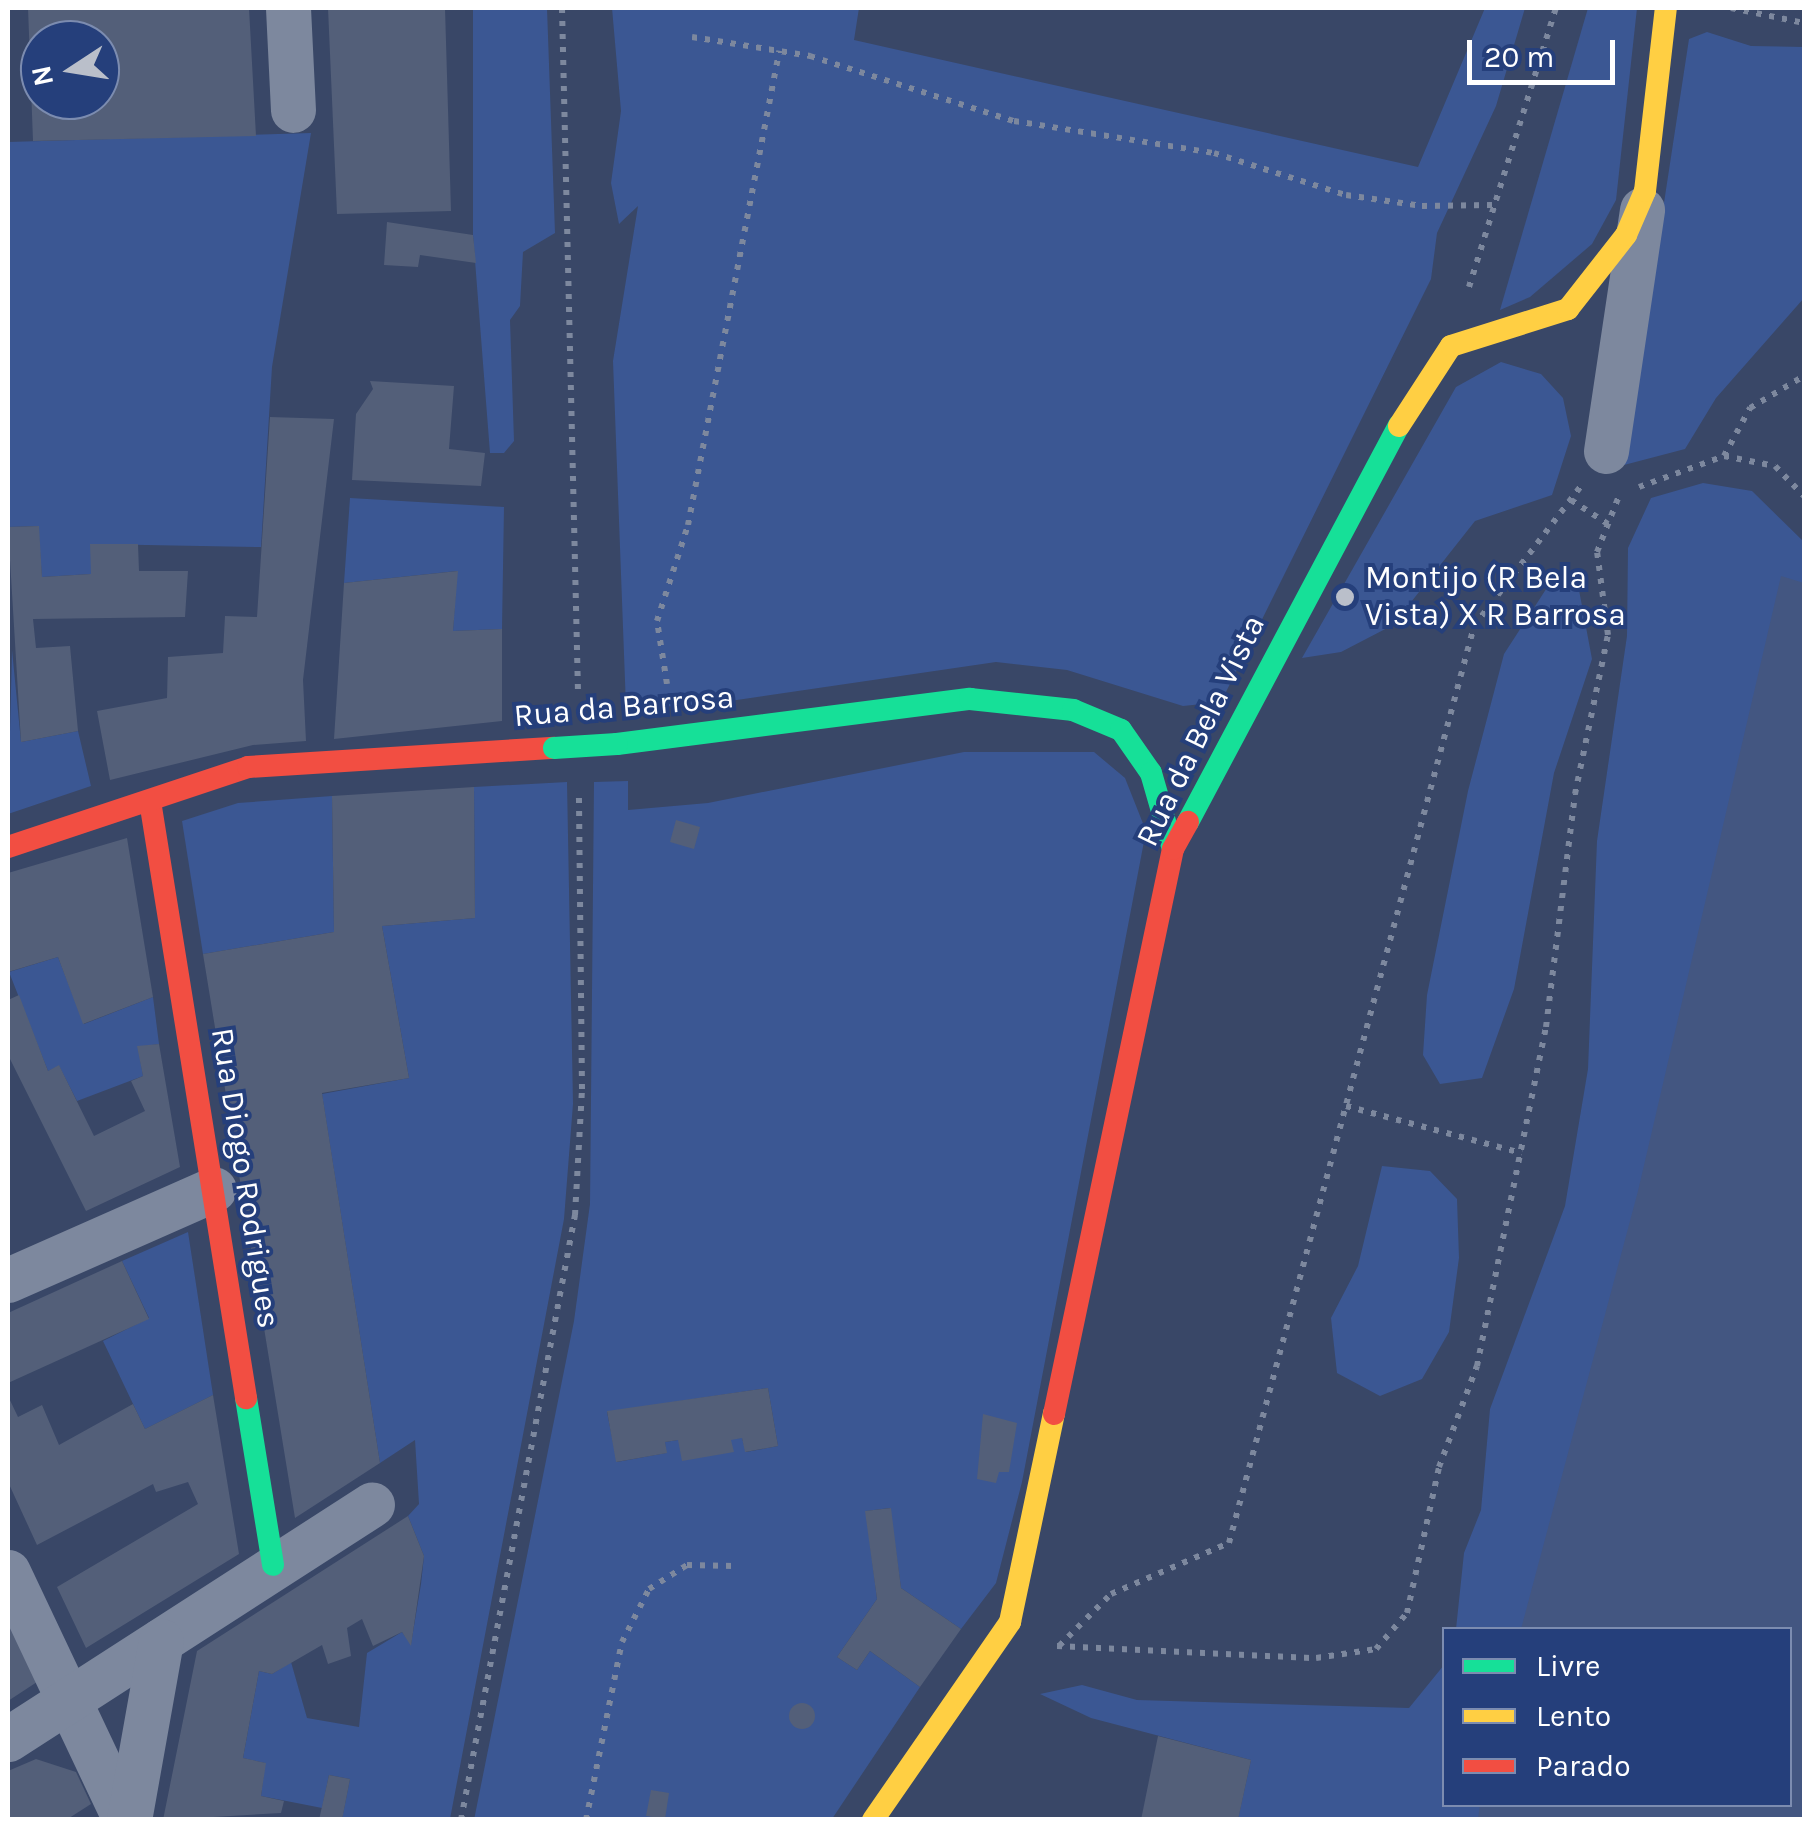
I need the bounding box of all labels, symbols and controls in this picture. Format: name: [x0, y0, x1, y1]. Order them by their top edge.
north arrow: [20, 20, 120, 120]
scale bar: [1472, 20, 1620, 82]
text: 20 m: [1484, 39, 1554, 75]
text: N: [24, 63, 60, 89]
place label: Montijo (R Bela Vista) X R Barrosa: [1365, 560, 1626, 635]
marker: Montijo (R Bela Vista) X R Barrosa: [1334, 586, 1356, 608]
street label: Rua da Bela Vista: [1128, 609, 1274, 853]
street label: Rua da Barrosa: [512, 678, 736, 736]
street label: Rua Diogo Rodrigues: [202, 1025, 288, 1331]
legend: [1442, 1627, 1792, 1807]
text: Livre: [1536, 1648, 1600, 1684]
text: Lento: [1536, 1698, 1611, 1734]
text: Parado: [1536, 1748, 1631, 1784]

